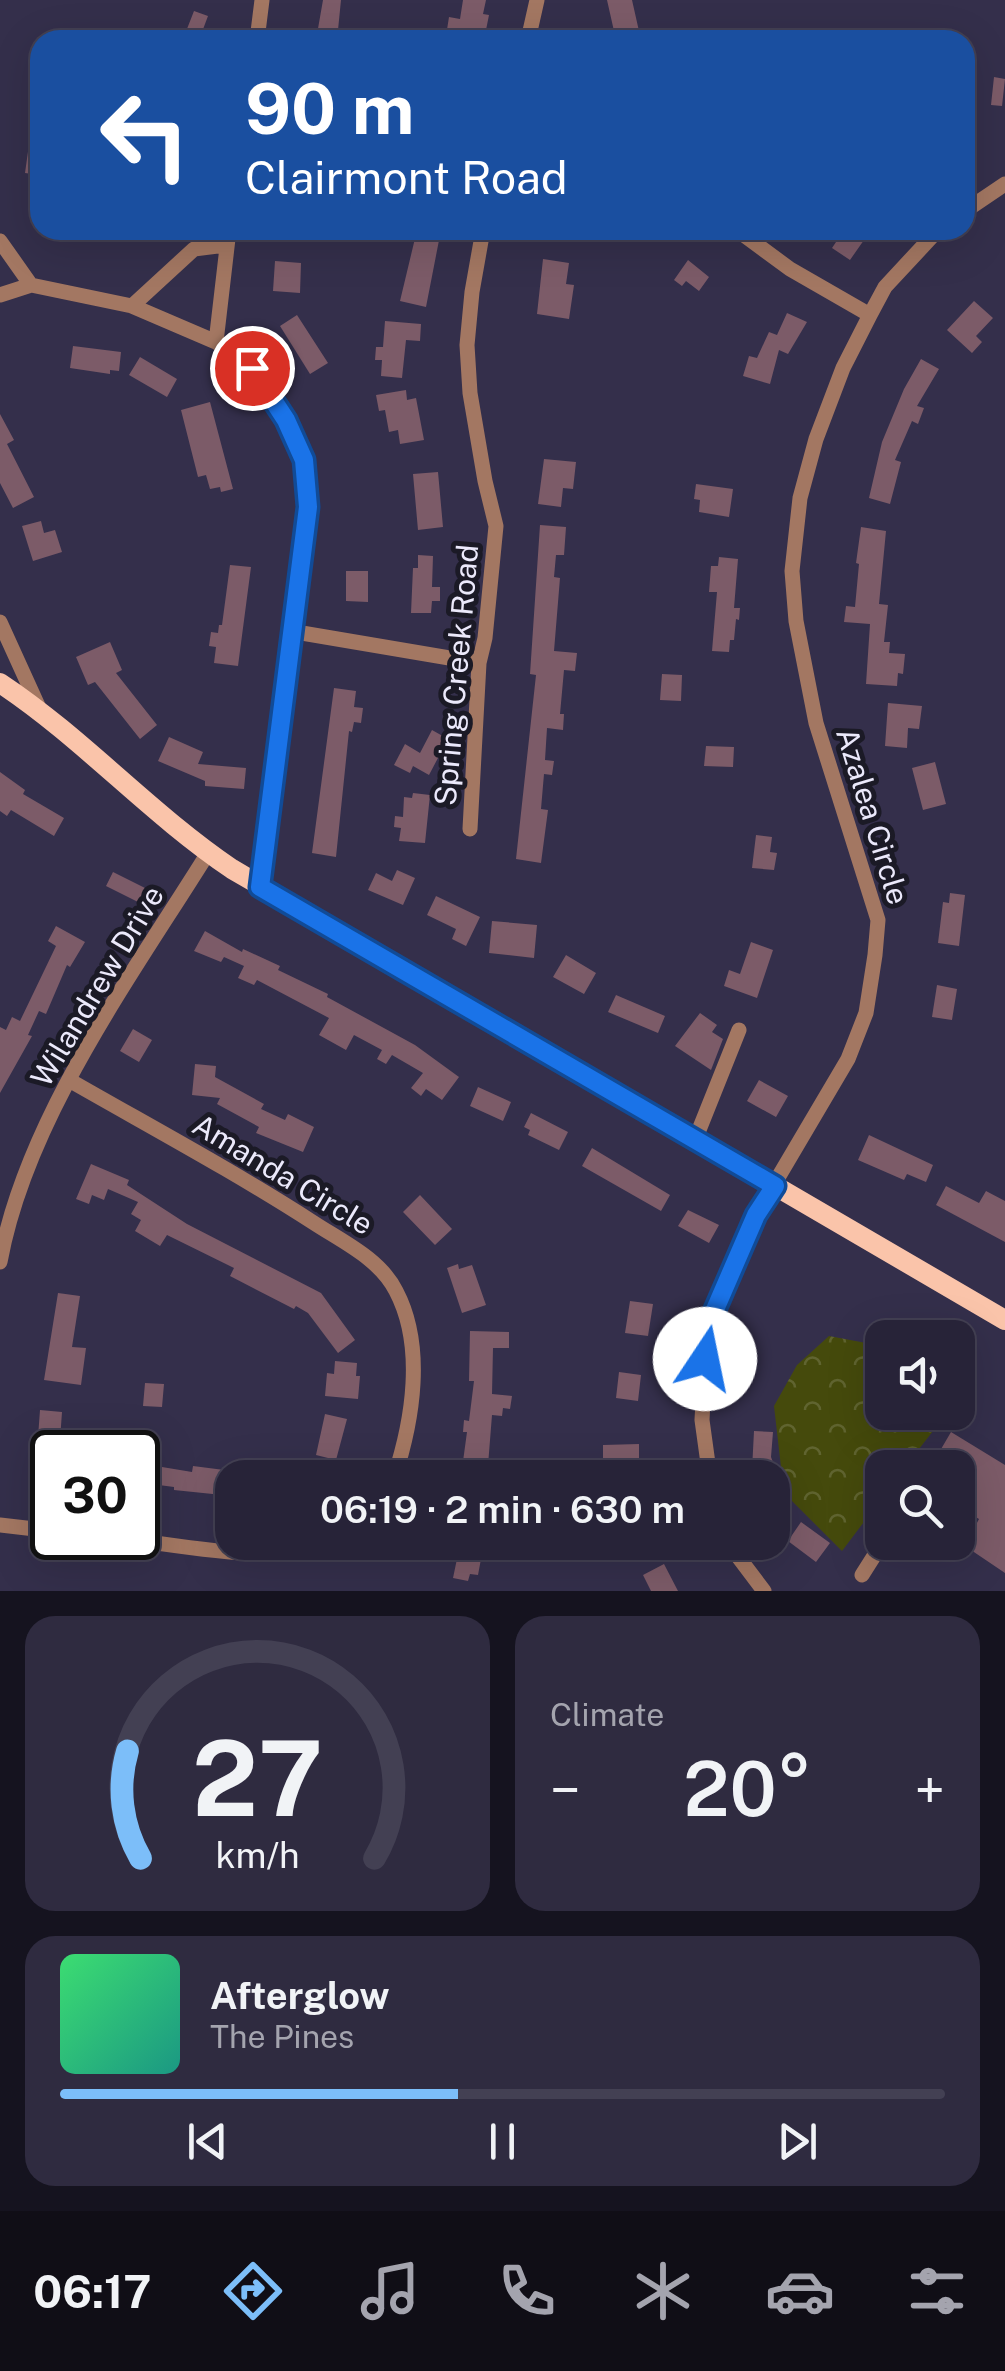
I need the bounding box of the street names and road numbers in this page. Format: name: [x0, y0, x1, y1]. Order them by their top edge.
street label: Spring Creek Road: [427, 543, 485, 807]
street label: Azalea Circle: [829, 723, 917, 909]
street label: Wilandrew Drive: [23, 879, 171, 1093]
street label: Amanda Circle: [186, 1106, 380, 1242]

